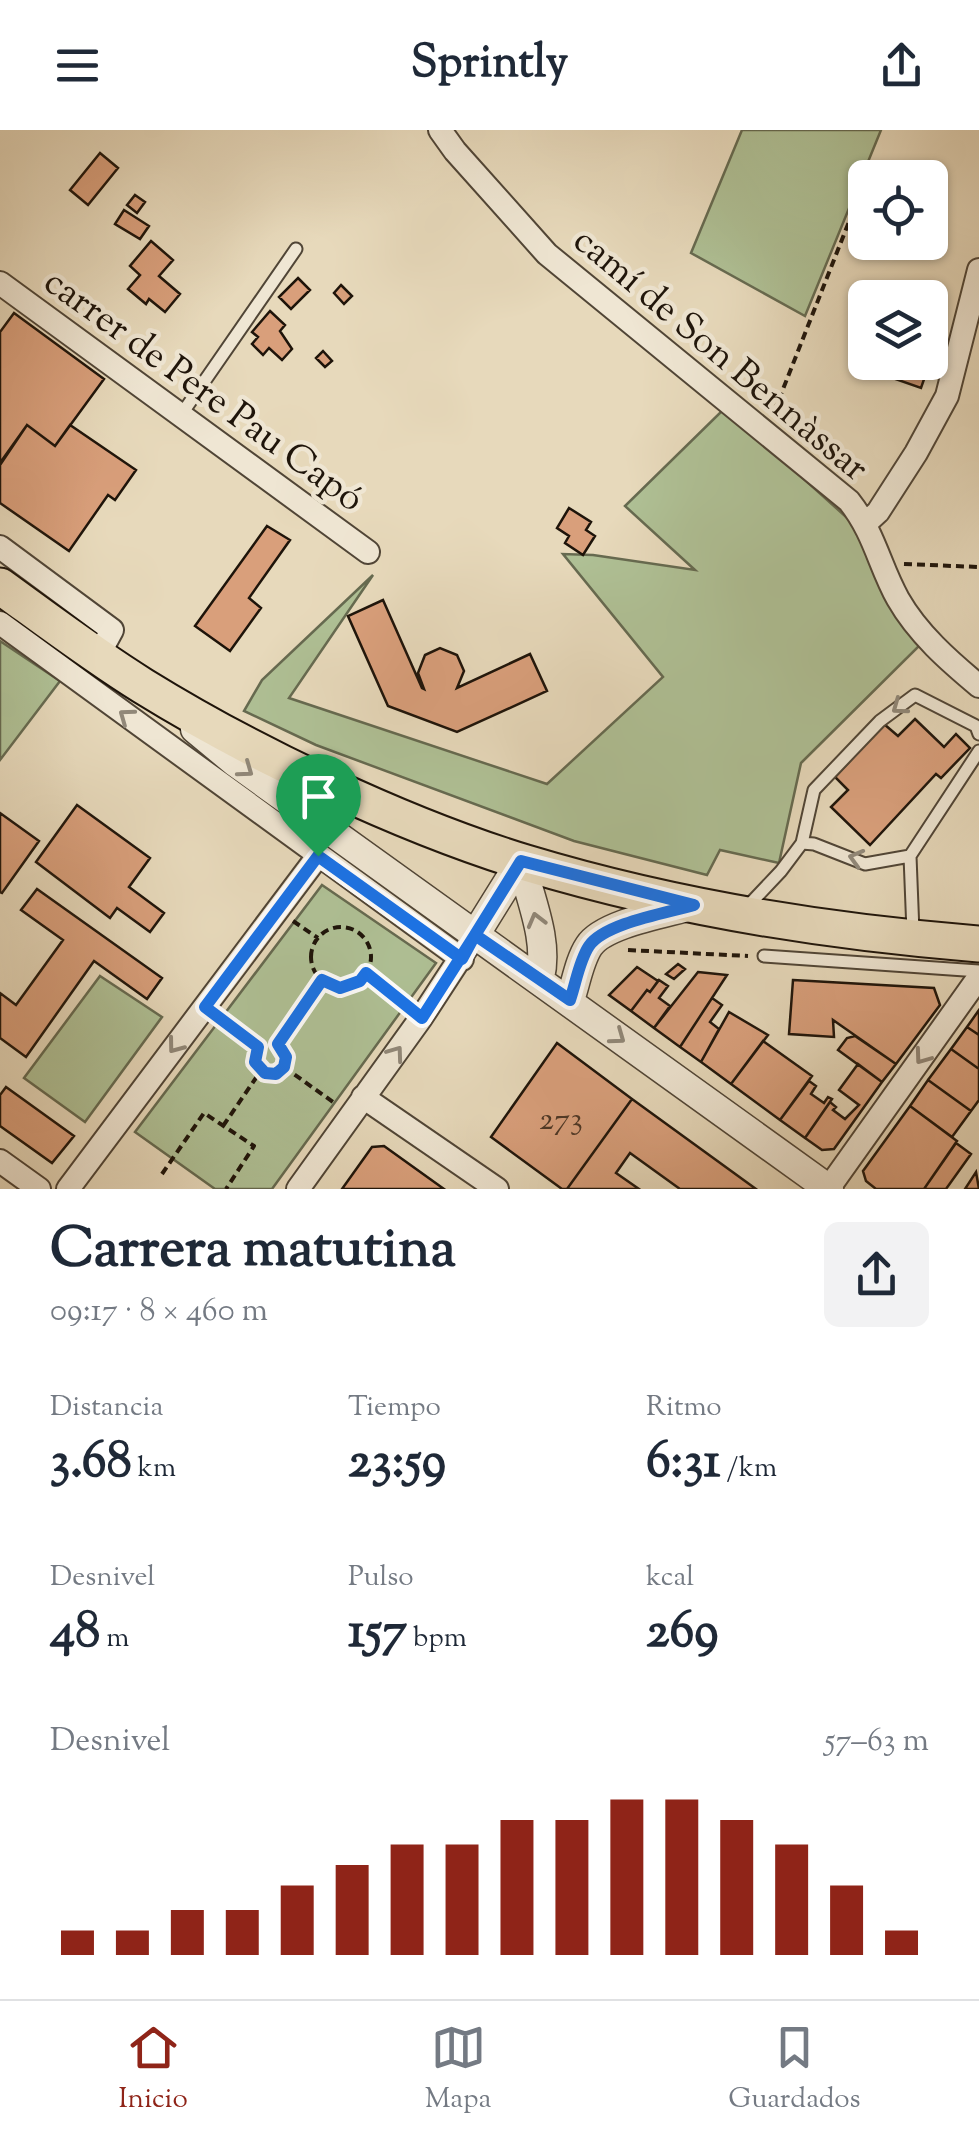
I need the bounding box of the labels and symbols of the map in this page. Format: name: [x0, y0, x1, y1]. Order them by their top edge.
street label: camí de Son Bennàssar: [560, 216, 879, 496]
street label: carrer de Pere Pau Capó: [31, 257, 374, 527]
one-way arrow: [892, 695, 910, 712]
one-way arrow: [119, 710, 137, 728]
pin: [276, 754, 361, 857]
one-way arrow: [235, 758, 254, 777]
one-way arrow: [847, 848, 865, 869]
one-way arrow: [527, 912, 548, 929]
one-way arrow: [607, 1025, 625, 1042]
one-way arrow: [170, 1035, 187, 1053]
one-way arrow: [916, 1045, 934, 1064]
one-way arrow: [384, 1046, 401, 1064]
house number: 273: [539, 1098, 583, 1144]

